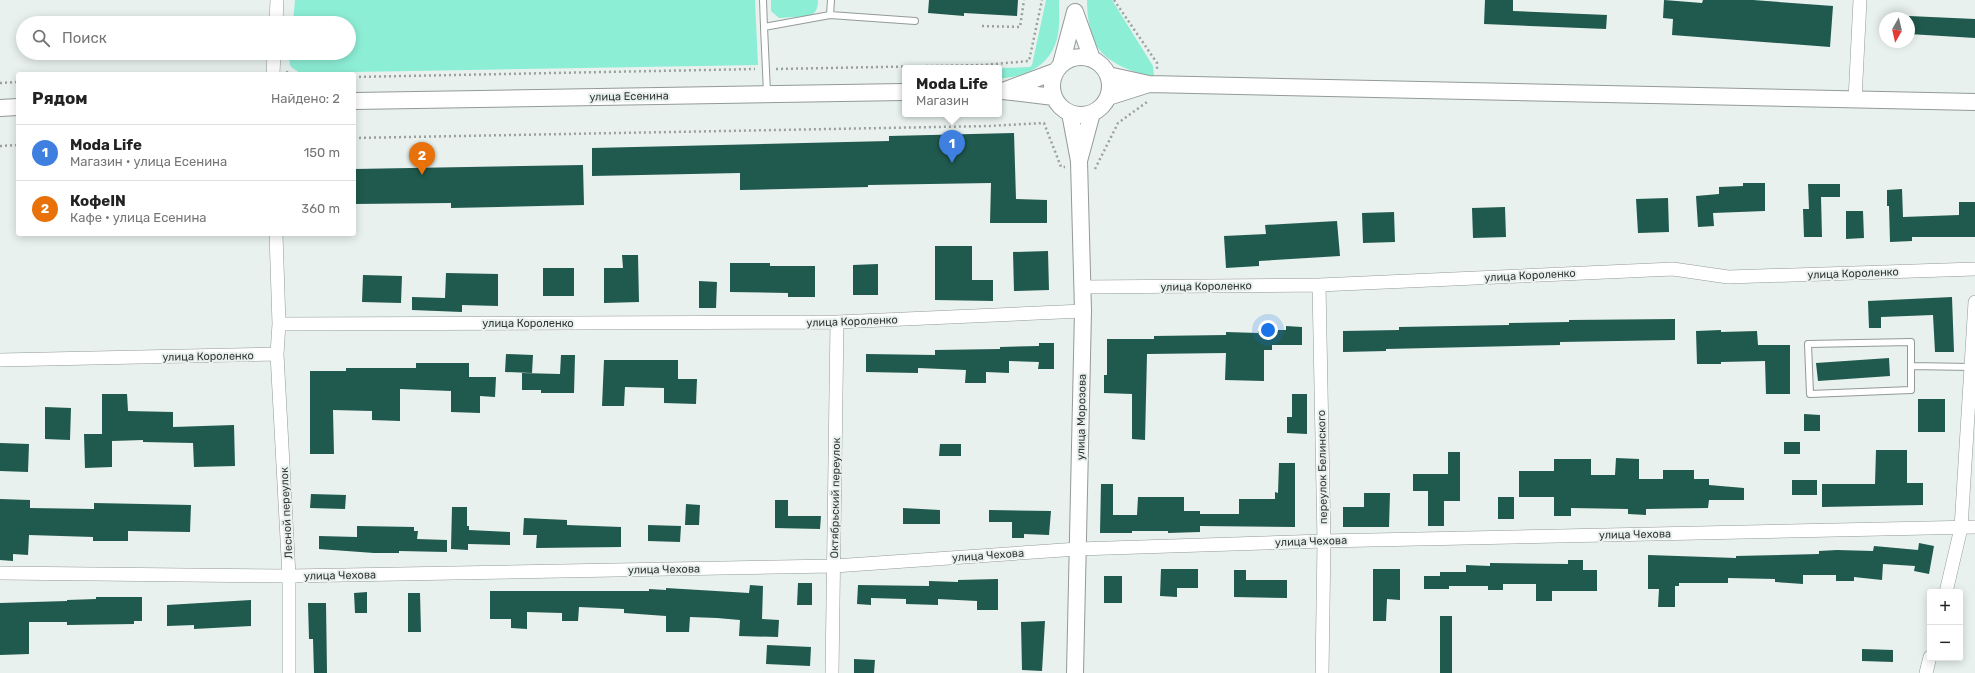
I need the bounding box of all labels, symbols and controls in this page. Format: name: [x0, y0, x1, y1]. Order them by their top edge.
north arrow: [1879, 12, 1915, 48]
search box: [16, 16, 356, 60]
icon: search: [30, 27, 52, 49]
text: Поиск: [62, 29, 107, 47]
popup: [902, 65, 1002, 117]
text: Moda Life: [916, 75, 988, 93]
text: Рядом: [32, 88, 88, 108]
street label: улица Есенина: [589, 89, 669, 104]
text: Найдено: 2: [271, 91, 340, 106]
text: Магазин: [916, 93, 969, 108]
pin: 1: [939, 130, 965, 163]
text: Moda Life: [70, 136, 142, 154]
pin: 2: [409, 142, 435, 175]
text: 1: [42, 145, 48, 160]
text: 150 m: [304, 145, 340, 160]
text: Магазин · улица Есенина: [70, 154, 227, 169]
text: КофеIN: [70, 192, 126, 210]
text: 2: [41, 201, 49, 216]
text: 360 m: [301, 201, 340, 216]
text: Кафе · улица Есенина: [70, 210, 207, 225]
street label: улица Короленко: [1807, 265, 1899, 282]
street label: улица Короленко: [1484, 267, 1576, 284]
street label: улица Короленко: [1160, 279, 1252, 294]
street label: улица Короленко: [806, 313, 898, 330]
street label: улица Короленко: [482, 317, 574, 330]
your location: [1258, 320, 1278, 340]
street label: улица Короленко: [162, 349, 254, 364]
street label: улица Морозова: [1074, 374, 1089, 460]
street label: переулок Белинского: [1315, 410, 1330, 524]
street label: Октябрьский переулок: [828, 437, 843, 559]
street label: Лесной переулок: [278, 467, 295, 559]
street label: улица Чехова: [1599, 527, 1671, 542]
street label: улица Чехова: [1275, 534, 1347, 549]
street label: улица Чехова: [952, 546, 1024, 565]
street label: улица Чехова: [628, 562, 700, 577]
street label: улица Чехова: [304, 568, 376, 583]
map controls: [1927, 589, 1963, 661]
button: +: [1927, 589, 1963, 625]
button: −: [1927, 625, 1963, 661]

